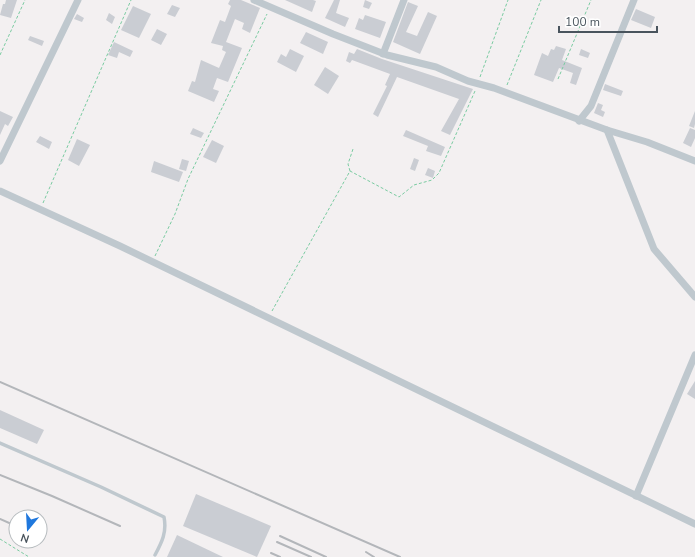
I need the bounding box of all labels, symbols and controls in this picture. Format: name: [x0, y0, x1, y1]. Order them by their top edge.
scale bar: [559, 8, 657, 34]
text: 100 m: [565, 14, 600, 30]
north arrow: [8, 509, 48, 549]
text: N: [19, 530, 31, 546]

